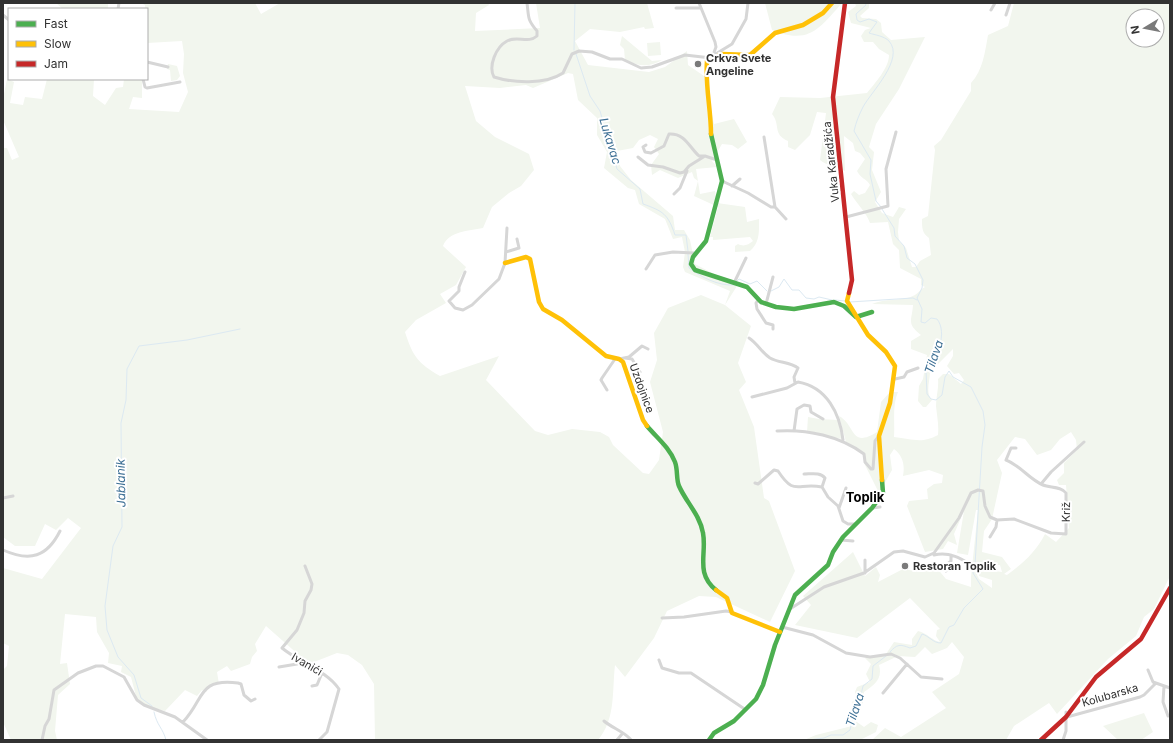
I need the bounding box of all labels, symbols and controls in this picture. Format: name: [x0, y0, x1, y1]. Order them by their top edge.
legend: [8, 8, 148, 80]
north arrow: [1125, 8, 1165, 48]
text: Fast: [44, 16, 68, 31]
text: N: [1128, 24, 1143, 35]
text: Slow: [44, 36, 72, 51]
place label: Crkva Svete Angeline: [706, 51, 772, 78]
text: Jam: [44, 56, 68, 71]
marker: Crkva Svete Angeline: [693, 59, 703, 69]
water label: Lukavac: [596, 116, 625, 166]
street label: Vuka Karadžića: [820, 121, 842, 203]
water label: Tilava: [921, 338, 946, 376]
street label: Uzdojnice: [627, 361, 657, 415]
water label: Jablanik: [113, 458, 128, 507]
district label: Toplik: [846, 489, 885, 505]
street label: Križ: [1059, 502, 1073, 522]
place label: Restoran Toplik: [913, 559, 997, 573]
marker: Restoran Toplik: [900, 561, 910, 571]
street label: Ivanići: [289, 650, 325, 678]
street label: Kolubarska: [1080, 680, 1140, 710]
water label: Tilava: [842, 691, 867, 729]

